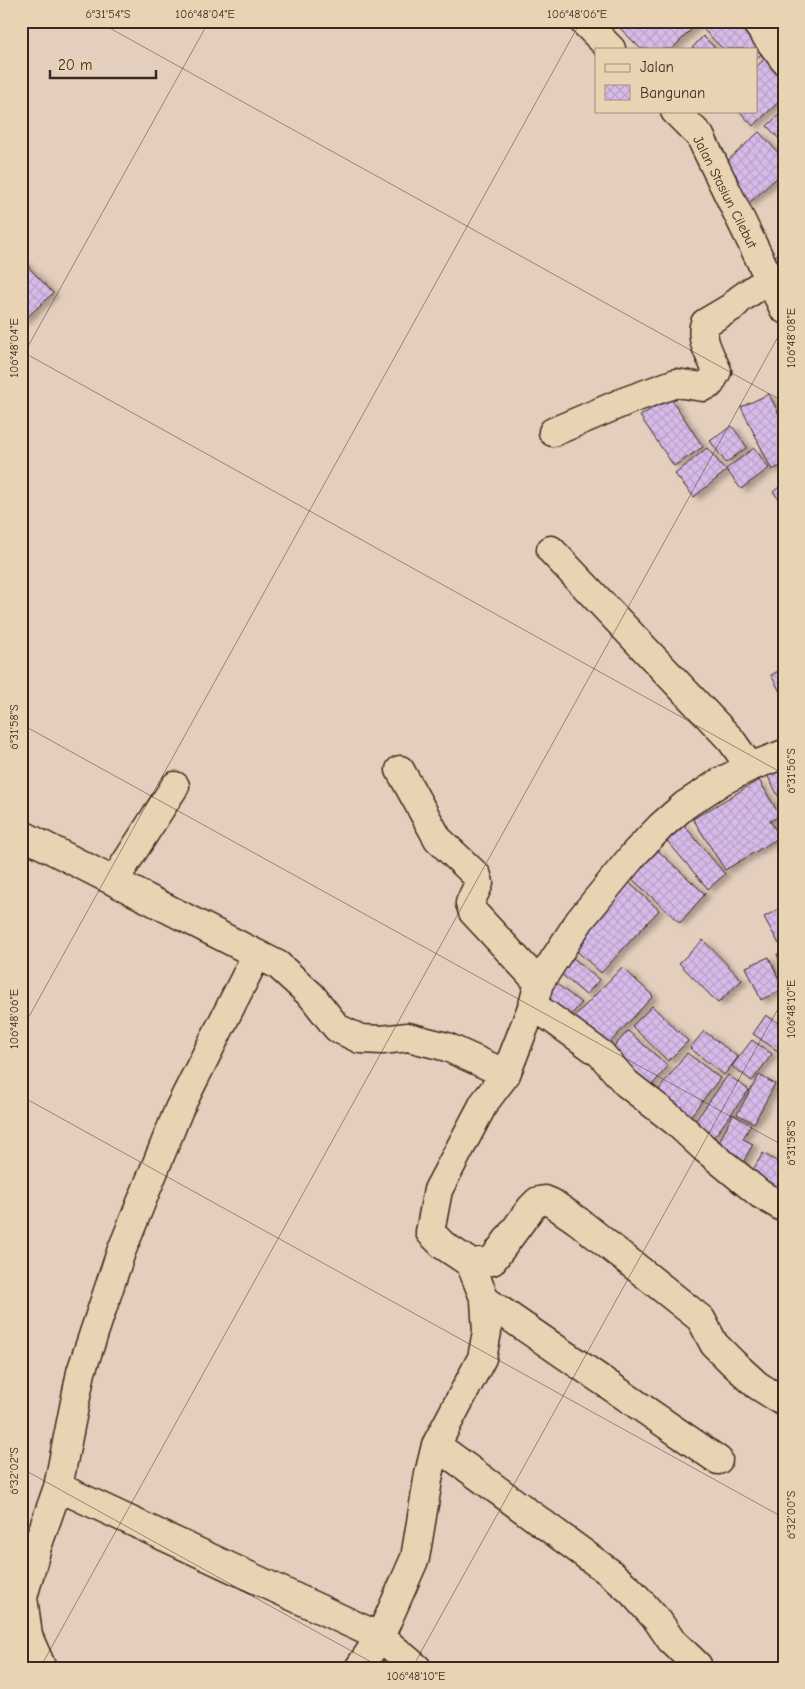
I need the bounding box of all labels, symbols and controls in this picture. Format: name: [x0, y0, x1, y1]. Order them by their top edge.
text: 6°31'54"S: [86, 7, 131, 21]
text: 106°48'04"E: [175, 7, 235, 21]
text: 106°48'06"E: [547, 7, 607, 21]
scale bar: [50, 48, 156, 80]
legend: [595, 48, 758, 112]
text: 20 m: [58, 56, 92, 74]
text: Jalan: [640, 58, 674, 76]
text: Bangunan: [640, 84, 705, 102]
street label: Jalan Stasiun Cilebut: [689, 133, 761, 252]
text: 106°48'08"E: [784, 308, 798, 368]
text: 106°48'04"E: [7, 318, 21, 378]
text: 6°31'58"S: [7, 704, 21, 750]
text: 6°31'56"S: [784, 748, 798, 794]
text: 106°48'10"E: [784, 980, 798, 1038]
text: 106°48'06"E: [7, 989, 21, 1049]
text: 6°31'58"S: [784, 1120, 798, 1166]
text: 6°32'02"S: [7, 1447, 21, 1495]
text: 6°32'00"S: [784, 1490, 798, 1539]
text: 106°48'10"E: [387, 1669, 445, 1683]

